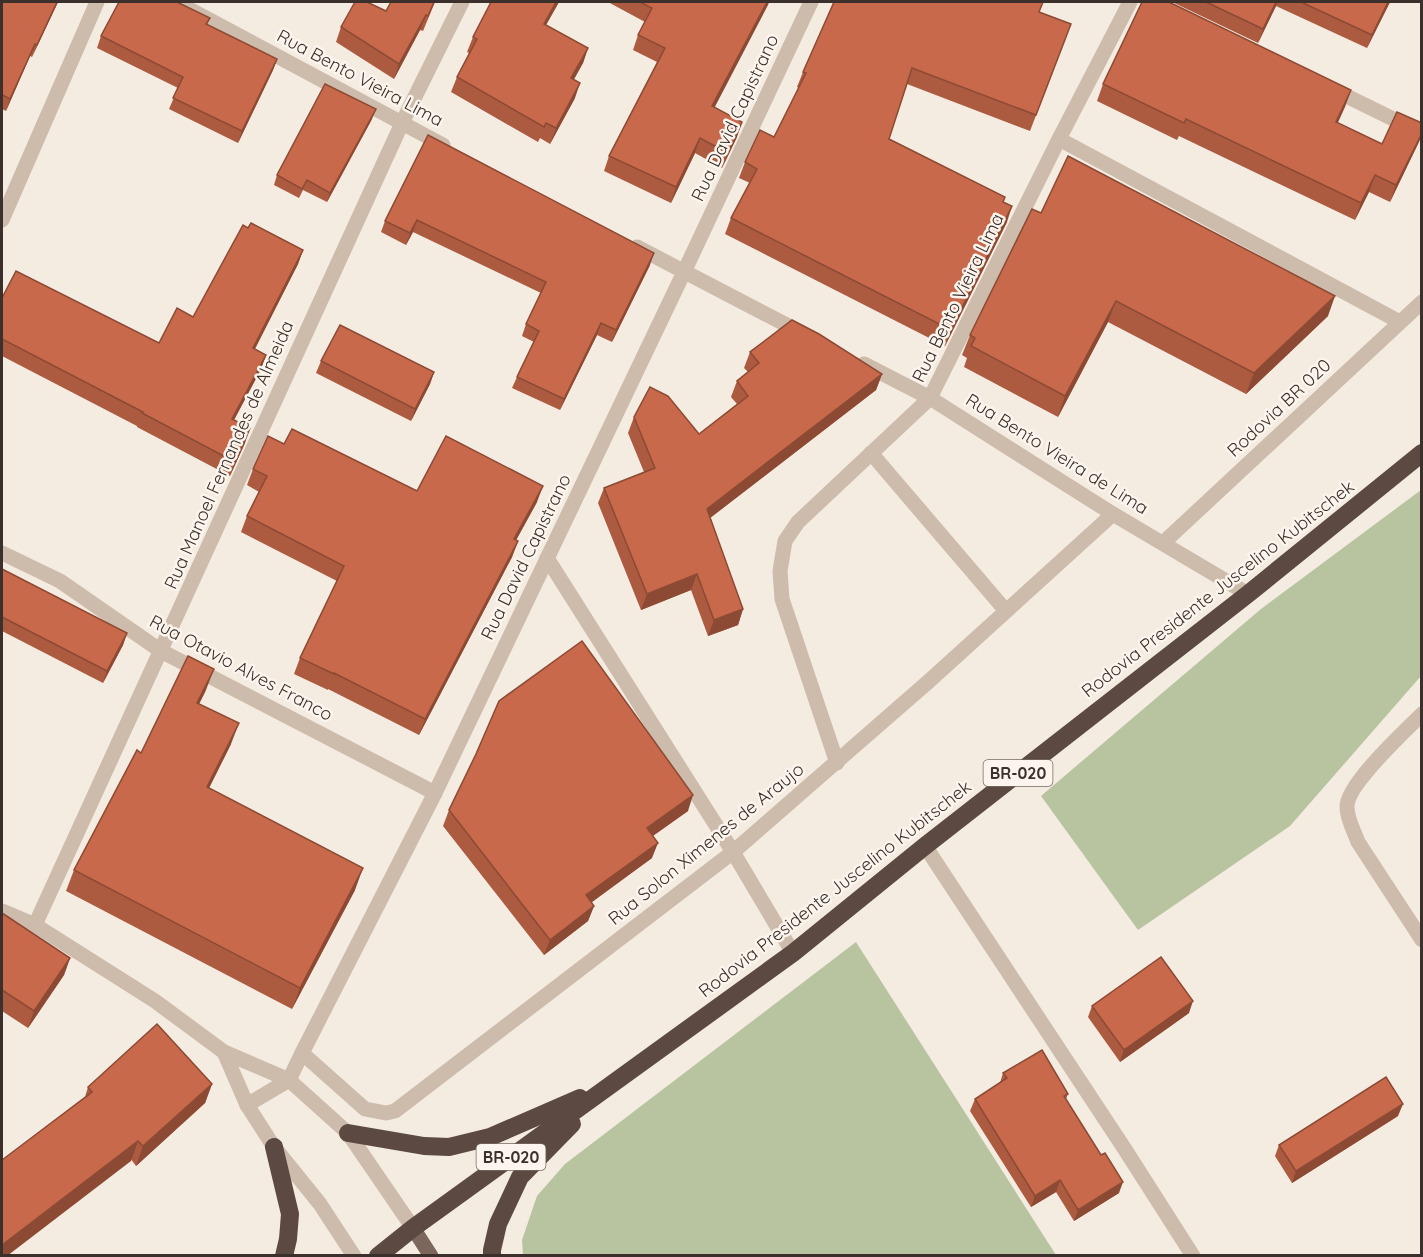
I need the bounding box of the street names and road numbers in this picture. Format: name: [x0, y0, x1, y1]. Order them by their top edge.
street label: Rua Bento Vieira Lima: [273, 24, 447, 131]
street label: Rua David Capistrano: [686, 31, 783, 205]
street label: Rua Bento Vieira Lima: [907, 210, 1008, 386]
street label: Rua Manoel Fernandes de Almeida: [159, 317, 298, 593]
street label: Rodovia BR 020: [1222, 354, 1335, 462]
street label: Rua Bento Vieira de Lima: [962, 388, 1153, 519]
street label: Rua David Capistrano: [475, 470, 576, 643]
street label: Rodovia Presidente Juscelino Kubitschek: [1077, 475, 1359, 702]
street label: Rua Otavio Alves Franco: [146, 609, 337, 726]
street label: Rua Solon Ximenes de Araujo: [603, 757, 808, 930]
road number: BR-020: [984, 760, 1052, 786]
street label: Rodovia Presidente Juscelino Kubitschek: [694, 775, 976, 1002]
road number: BR-020: [476, 1144, 546, 1170]

